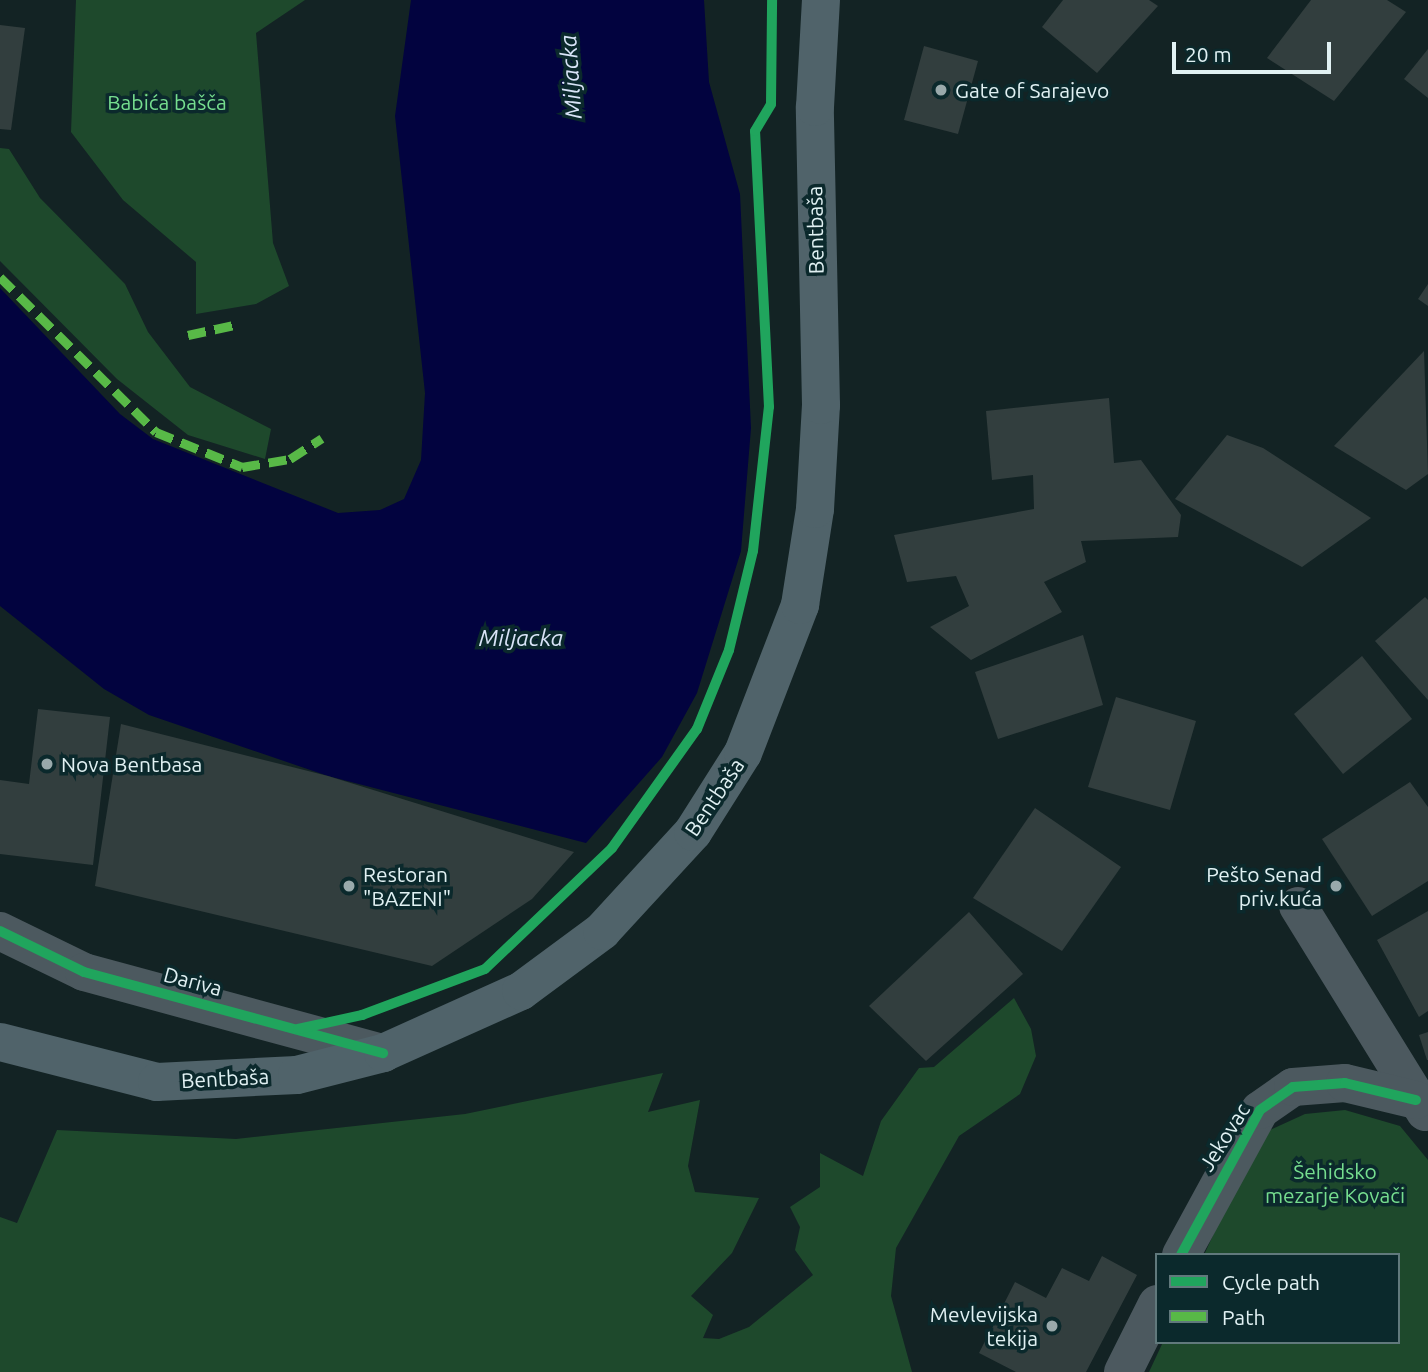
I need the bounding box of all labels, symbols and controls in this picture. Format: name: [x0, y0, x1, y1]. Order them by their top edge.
scale bar: [1176, 28, 1335, 72]
water label: Miljacka: [554, 34, 588, 120]
text: 20 m: [1185, 42, 1232, 66]
place label: Gate of Sarajevo: [955, 77, 1109, 103]
marker: Gate of Sarajevo: [933, 82, 949, 98]
park label: Babića bašča: [107, 89, 227, 115]
street label: Bentbaša: [802, 186, 828, 274]
water label: Miljacka: [479, 624, 563, 652]
place label: Nova Bentbasa: [61, 751, 202, 777]
street label: Bentbaša: [679, 753, 749, 841]
marker: Nova Bentbasa: [39, 756, 55, 772]
place label: Restoran "BAZENI": [363, 861, 451, 911]
place label: Pešto Senad priv.kuća: [1206, 861, 1322, 911]
marker: Restoran "BAZENI": [341, 878, 357, 894]
marker: Pešto Senad priv.kuća: [1328, 878, 1344, 894]
street label: Dariva: [161, 961, 225, 1001]
street label: Bentbaša: [180, 1063, 270, 1093]
street label: Jekovac: [1193, 1098, 1255, 1176]
park label: Šehidsko mezarje Kovači: [1265, 1158, 1405, 1208]
legend: [1155, 1253, 1400, 1344]
text: Cycle path: [1222, 1270, 1320, 1294]
place label: Mevlevijska tekija: [930, 1301, 1038, 1351]
text: Path: [1222, 1305, 1265, 1329]
marker: Mevlevijska tekija: [1044, 1318, 1060, 1334]

